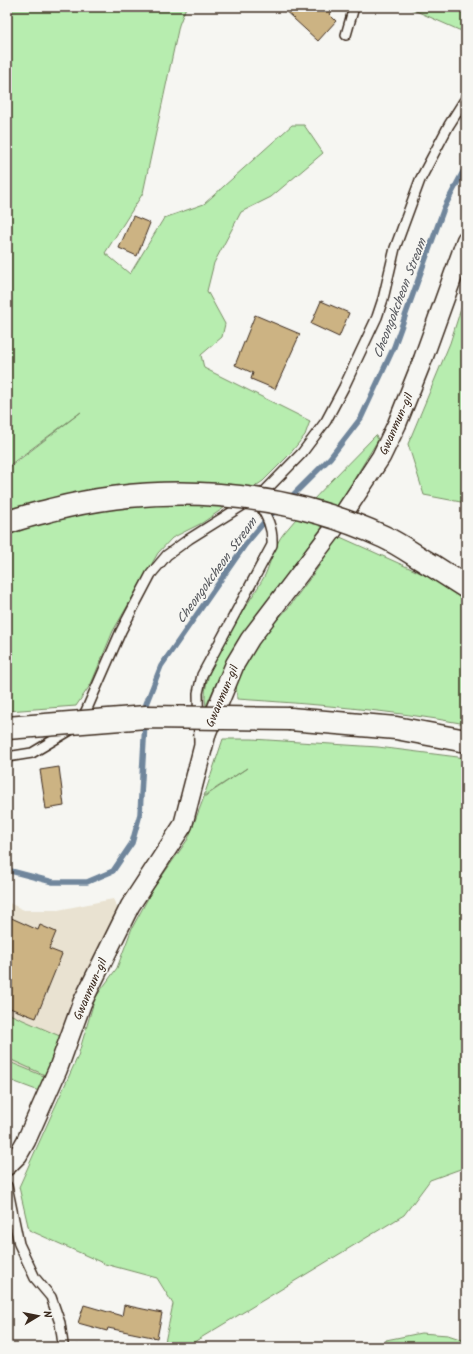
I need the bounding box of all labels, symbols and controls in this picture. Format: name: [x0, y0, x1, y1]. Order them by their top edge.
water label: Cheongokcheon Stream: [368, 234, 434, 361]
street label: Gwanmun-gil: [374, 390, 419, 458]
water label: Cheongokcheon Stream: [171, 512, 264, 628]
street label: Gwanmun-gil: [201, 662, 244, 730]
street label: Gwanmun-gil: [68, 955, 113, 1023]
north arrow: [18, 1296, 58, 1336]
text: N: [37, 1309, 56, 1319]

